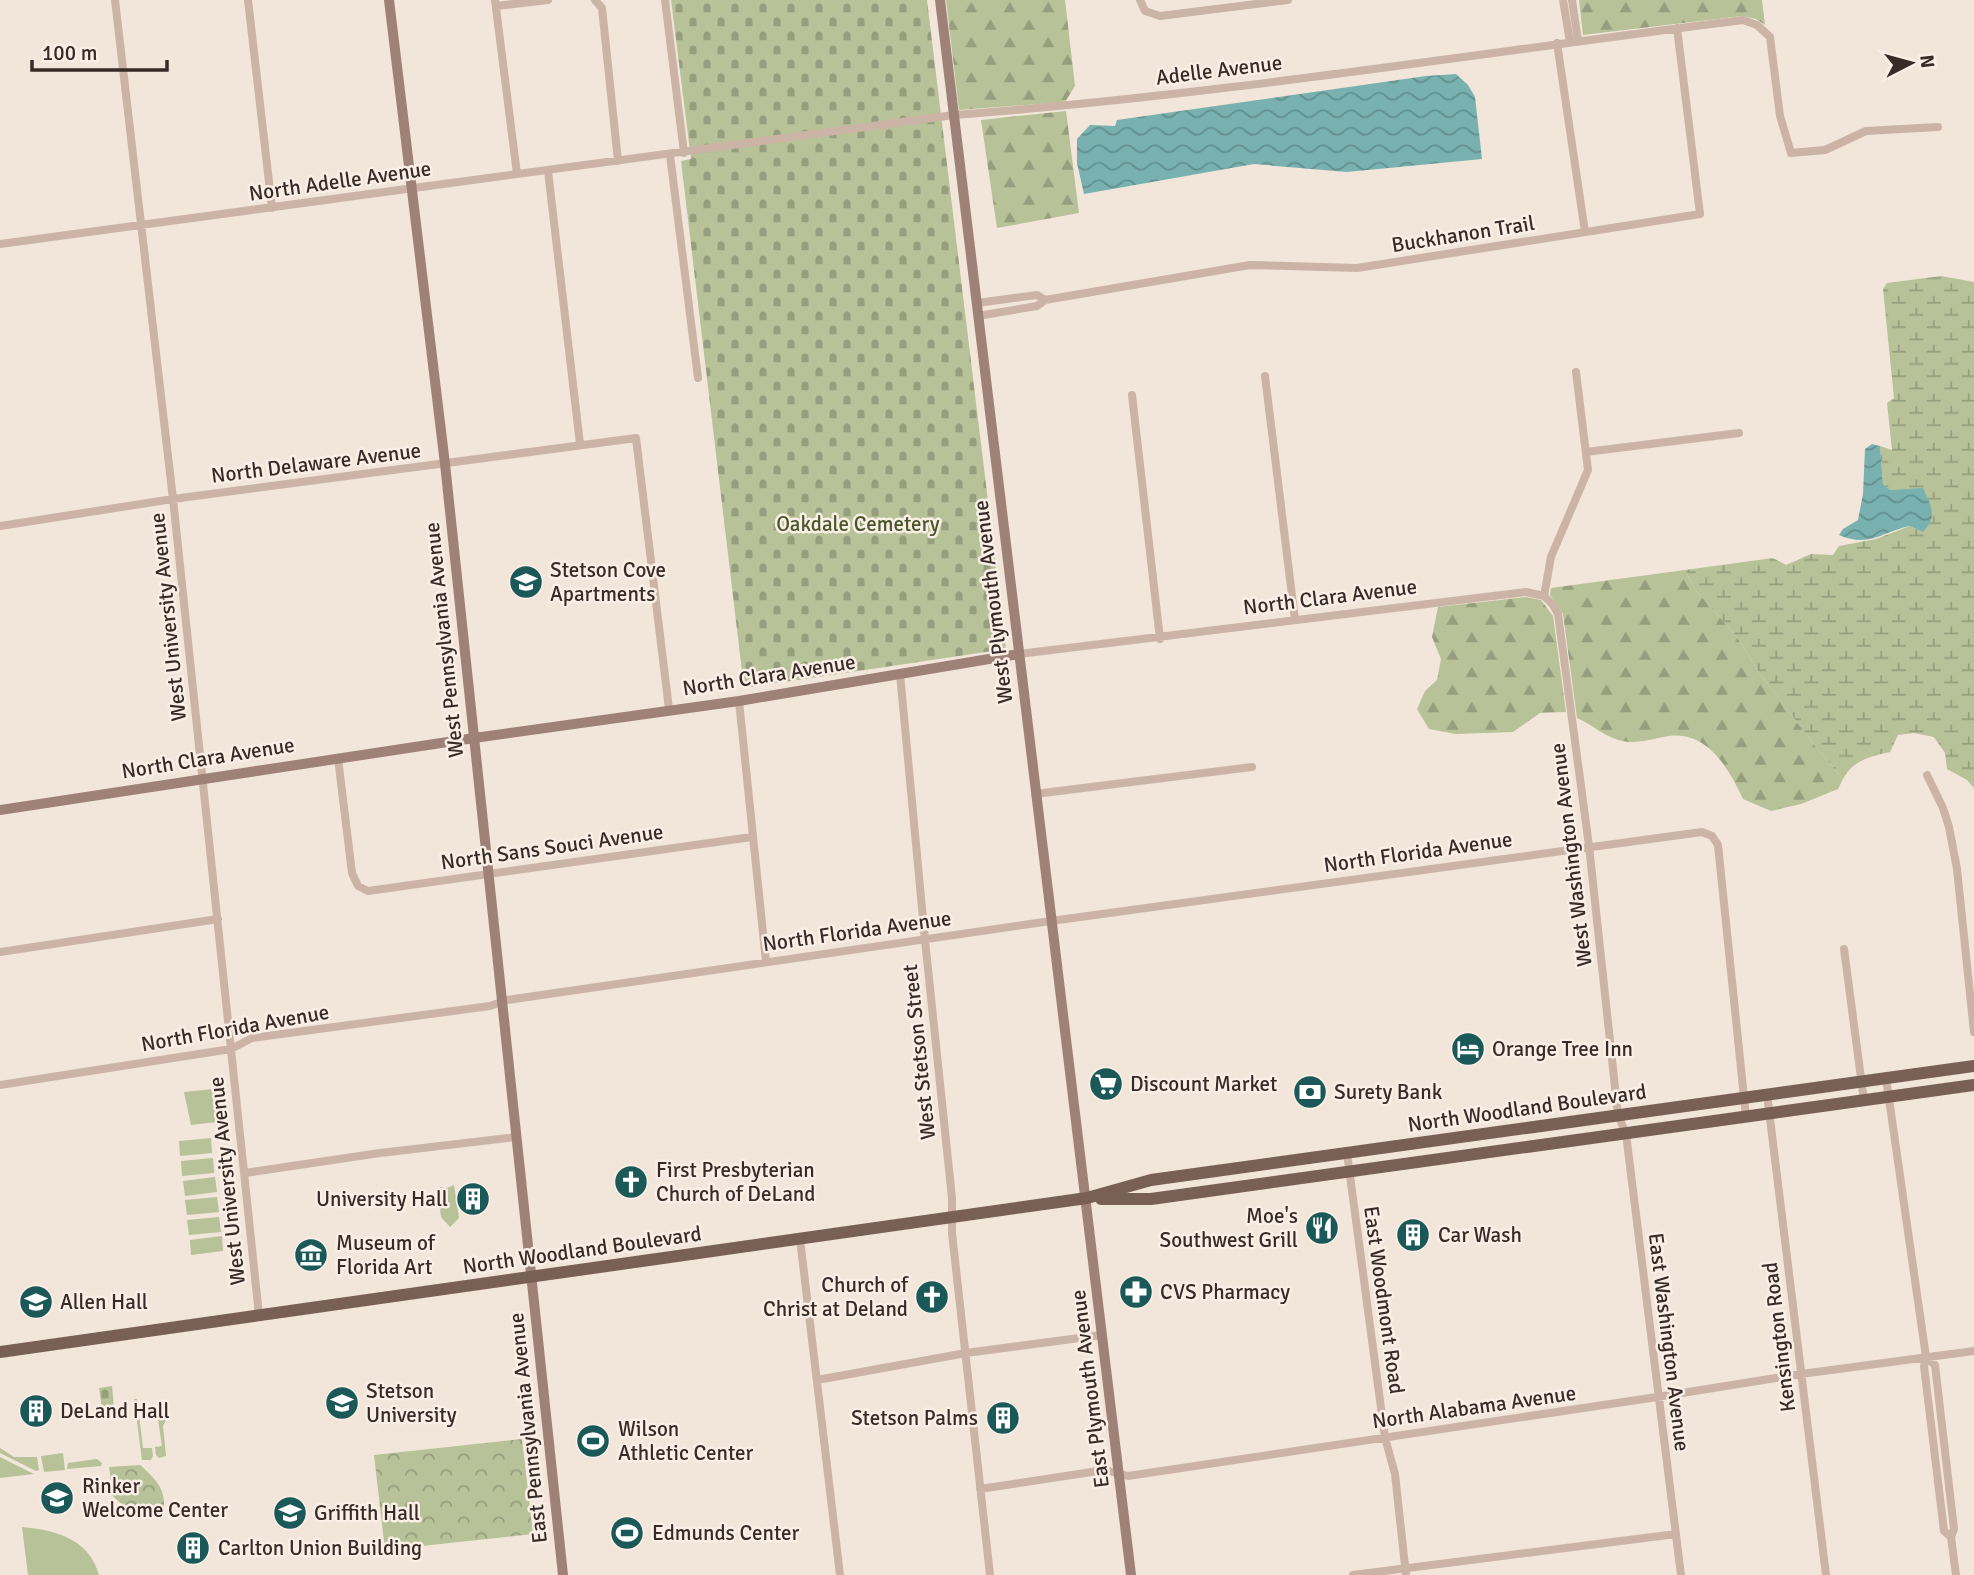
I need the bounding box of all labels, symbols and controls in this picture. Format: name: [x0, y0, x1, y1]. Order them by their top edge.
scale bar: [32, 28, 166, 72]
north arrow: [1876, 28, 1946, 98]
text: 100 m: [42, 40, 97, 66]
street label: Adelle Avenue: [1154, 49, 1284, 91]
text: N: [1914, 54, 1940, 69]
street label: North Adelle Avenue: [247, 155, 433, 207]
street label: Buckhanon Trail: [1390, 210, 1536, 258]
street label: North Delaware Avenue: [210, 437, 422, 489]
street label: West Plymouth Avenue: [968, 499, 1018, 705]
street label: West University Avenue: [144, 511, 192, 723]
park label: Oakdale Cemetery: [776, 511, 940, 537]
street label: West Pennsylvania Avenue: [419, 521, 469, 759]
place label: Stetson Cove Apartments: [550, 557, 666, 607]
school or university icon: Stetson Cove Apartments: [507, 563, 545, 601]
street label: North Clara Avenue: [1242, 573, 1418, 621]
street label: North Clara Avenue: [681, 648, 857, 702]
street label: North Clara Avenue: [120, 731, 296, 785]
street label: West Washington Avenue: [1544, 742, 1598, 968]
street label: North Sans Souci Avenue: [439, 819, 665, 875]
street label: North Florida Avenue: [1322, 826, 1514, 878]
street label: North Florida Avenue: [761, 905, 953, 957]
street label: West Stetson Street: [897, 963, 941, 1141]
street label: North Florida Avenue: [139, 999, 331, 1057]
hotel icon: Orange Tree Inn: [1449, 1030, 1487, 1068]
place label: Orange Tree Inn: [1492, 1036, 1633, 1062]
supermarket icon: Discount Market: [1087, 1065, 1125, 1103]
place label: Discount Market: [1130, 1071, 1277, 1097]
bank icon: Surety Bank: [1291, 1073, 1329, 1111]
street label: West University Avenue: [203, 1075, 251, 1287]
street label: North Woodland Boulevard: [1406, 1078, 1648, 1138]
place label: Surety Bank: [1334, 1079, 1443, 1105]
place label: First Presbyterian Church of DeLand: [656, 1157, 815, 1207]
church icon: First Presbyterian Church of DeLand: [612, 1163, 650, 1201]
building icon: University Hall: [454, 1180, 492, 1218]
place label: University Hall: [316, 1186, 448, 1212]
place label: Moe's Southwest Grill: [1160, 1203, 1298, 1253]
street label: East Woodmont Road: [1358, 1204, 1410, 1396]
restaurant icon: Moe's Southwest Grill: [1303, 1209, 1341, 1247]
building icon: Car Wash: [1394, 1216, 1432, 1254]
street label: North Woodland Boulevard: [461, 1220, 703, 1280]
place label: Car Wash: [1438, 1222, 1522, 1248]
place label: Museum of Florida Art: [336, 1230, 436, 1280]
street label: East Washington Avenue: [1643, 1231, 1695, 1453]
museum icon: Museum of Florida Art: [292, 1236, 330, 1274]
street label: Kensington Road: [1757, 1261, 1801, 1413]
place label: Church of Christ at Deland: [763, 1272, 909, 1322]
pharmacy icon: CVS Pharmacy: [1117, 1273, 1155, 1311]
church icon: Church of Christ at Deland: [913, 1278, 951, 1316]
place label: CVS Pharmacy: [1160, 1279, 1290, 1305]
school or university icon: Allen Hall: [17, 1283, 55, 1321]
street label: East Plymouth Avenue: [1065, 1288, 1115, 1490]
place label: Allen Hall: [60, 1289, 148, 1315]
street label: East Pennsylvania Avenue: [503, 1312, 553, 1544]
place label: Stetson University: [366, 1378, 457, 1428]
street label: North Alabama Avenue: [1370, 1380, 1578, 1434]
school or university icon: Stetson University: [323, 1384, 361, 1422]
building icon: DeLand Hall: [17, 1392, 55, 1430]
place label: DeLand Hall: [60, 1398, 170, 1424]
building icon: Stetson Palms: [984, 1399, 1022, 1437]
place label: Stetson Palms: [851, 1405, 978, 1431]
place label: Wilson Athletic Center: [618, 1416, 754, 1466]
sports icon: Wilson Athletic Center: [574, 1422, 612, 1460]
place label: Rinker Welcome Center: [82, 1473, 228, 1523]
school or university icon: Rinker Welcome Center: [38, 1479, 76, 1517]
school or university icon: Griffith Hall: [271, 1494, 309, 1532]
place label: Griffith Hall: [314, 1500, 420, 1526]
sports icon: Edmunds Center: [608, 1514, 646, 1552]
place label: Edmunds Center: [652, 1520, 800, 1546]
building icon: Carlton Union Building: [174, 1529, 212, 1567]
place label: Carlton Union Building: [218, 1535, 422, 1561]

